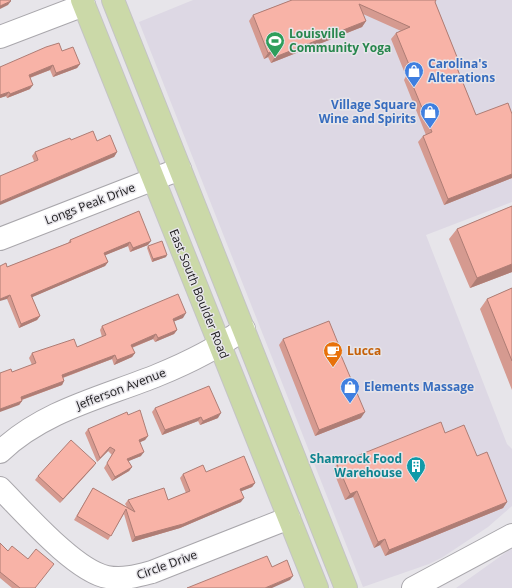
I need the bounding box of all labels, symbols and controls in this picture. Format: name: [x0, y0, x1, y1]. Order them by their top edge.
place label: Louisville Community Yoga: [289, 25, 391, 56]
sports icon: Louisville Community Yoga: [264, 30, 286, 58]
place label: Carolina's Alterations: [428, 55, 495, 86]
shop icon: Carolina's Alterations: [403, 60, 425, 88]
place label: Village Square Wine and Spirits: [319, 96, 416, 127]
shop icon: Village Square Wine and Spirits: [419, 101, 441, 129]
street label: Longs Peak Drive: [42, 178, 138, 229]
street label: East South Boulder Road: [166, 226, 233, 361]
cafe icon: Lucca: [322, 340, 344, 368]
place label: Lucca: [347, 342, 381, 359]
street label: Jefferson Avenue: [73, 364, 168, 414]
shop icon: Elements Massage: [339, 376, 361, 404]
place label: Elements Massage: [364, 378, 474, 395]
place label: Shamrock Food Warehouse: [310, 450, 402, 481]
building icon: Shamrock Food Warehouse: [405, 455, 427, 483]
street label: Circle Drive: [134, 546, 200, 583]

